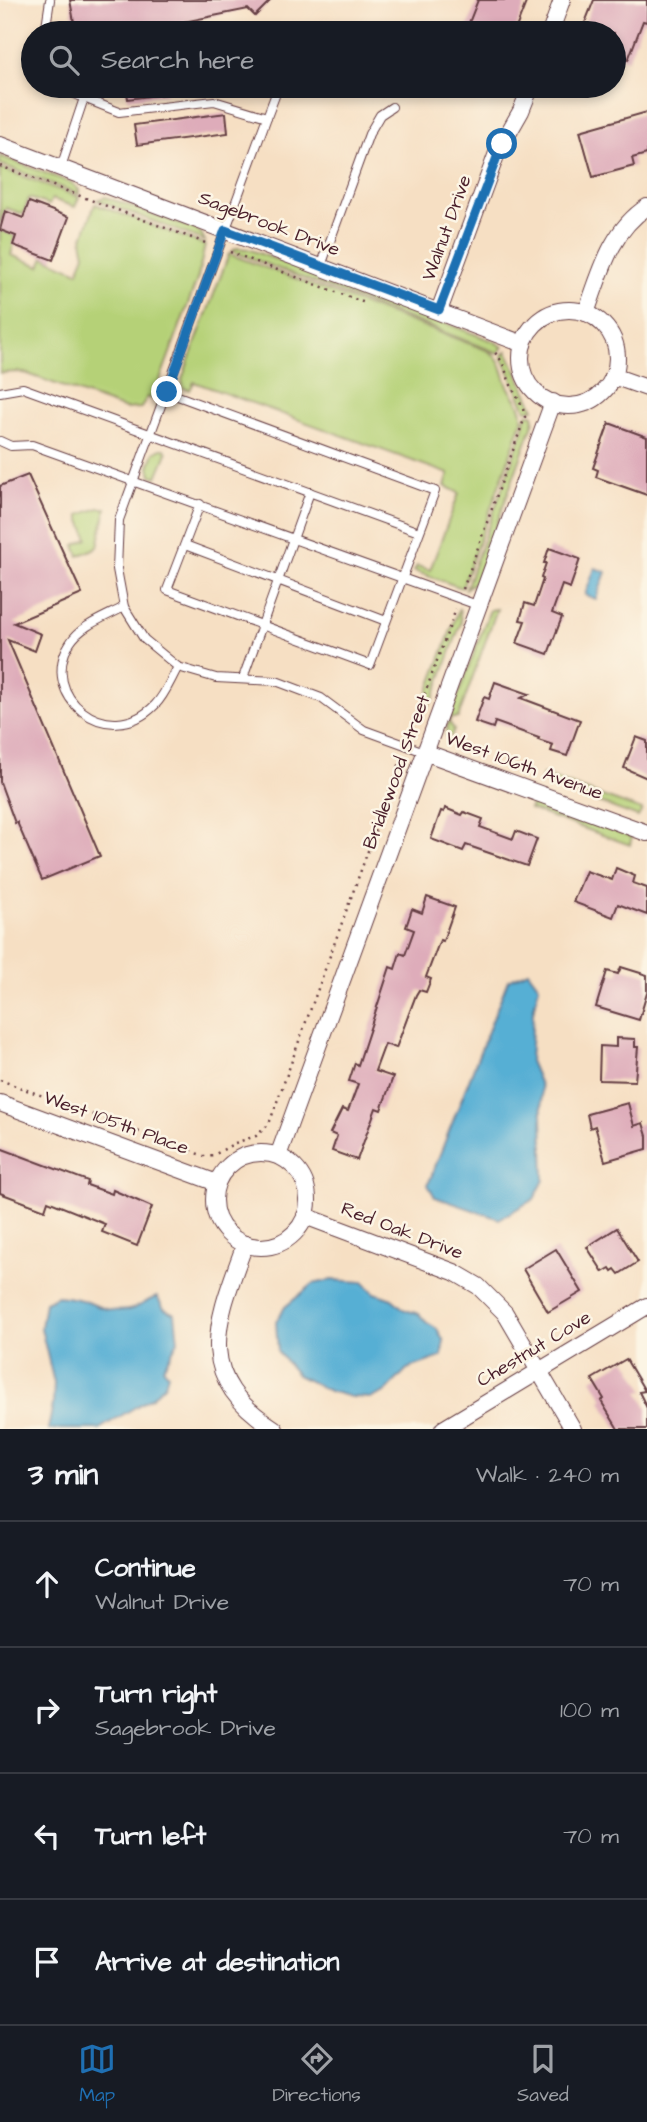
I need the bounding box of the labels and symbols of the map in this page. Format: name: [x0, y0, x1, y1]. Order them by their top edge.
route start: [486, 128, 517, 159]
street label: Walnut Drive: [415, 171, 479, 285]
street label: Sagebrook Drive: [194, 185, 344, 264]
route end: [151, 376, 182, 407]
street label: Bridlewood Street: [357, 691, 438, 853]
street label: West 106th Avenue: [442, 725, 606, 807]
street label: West 105th Place: [40, 1084, 192, 1162]
street label: Red Oak Drive: [337, 1195, 467, 1267]
street label: Chestnut Cove: [472, 1304, 596, 1394]

